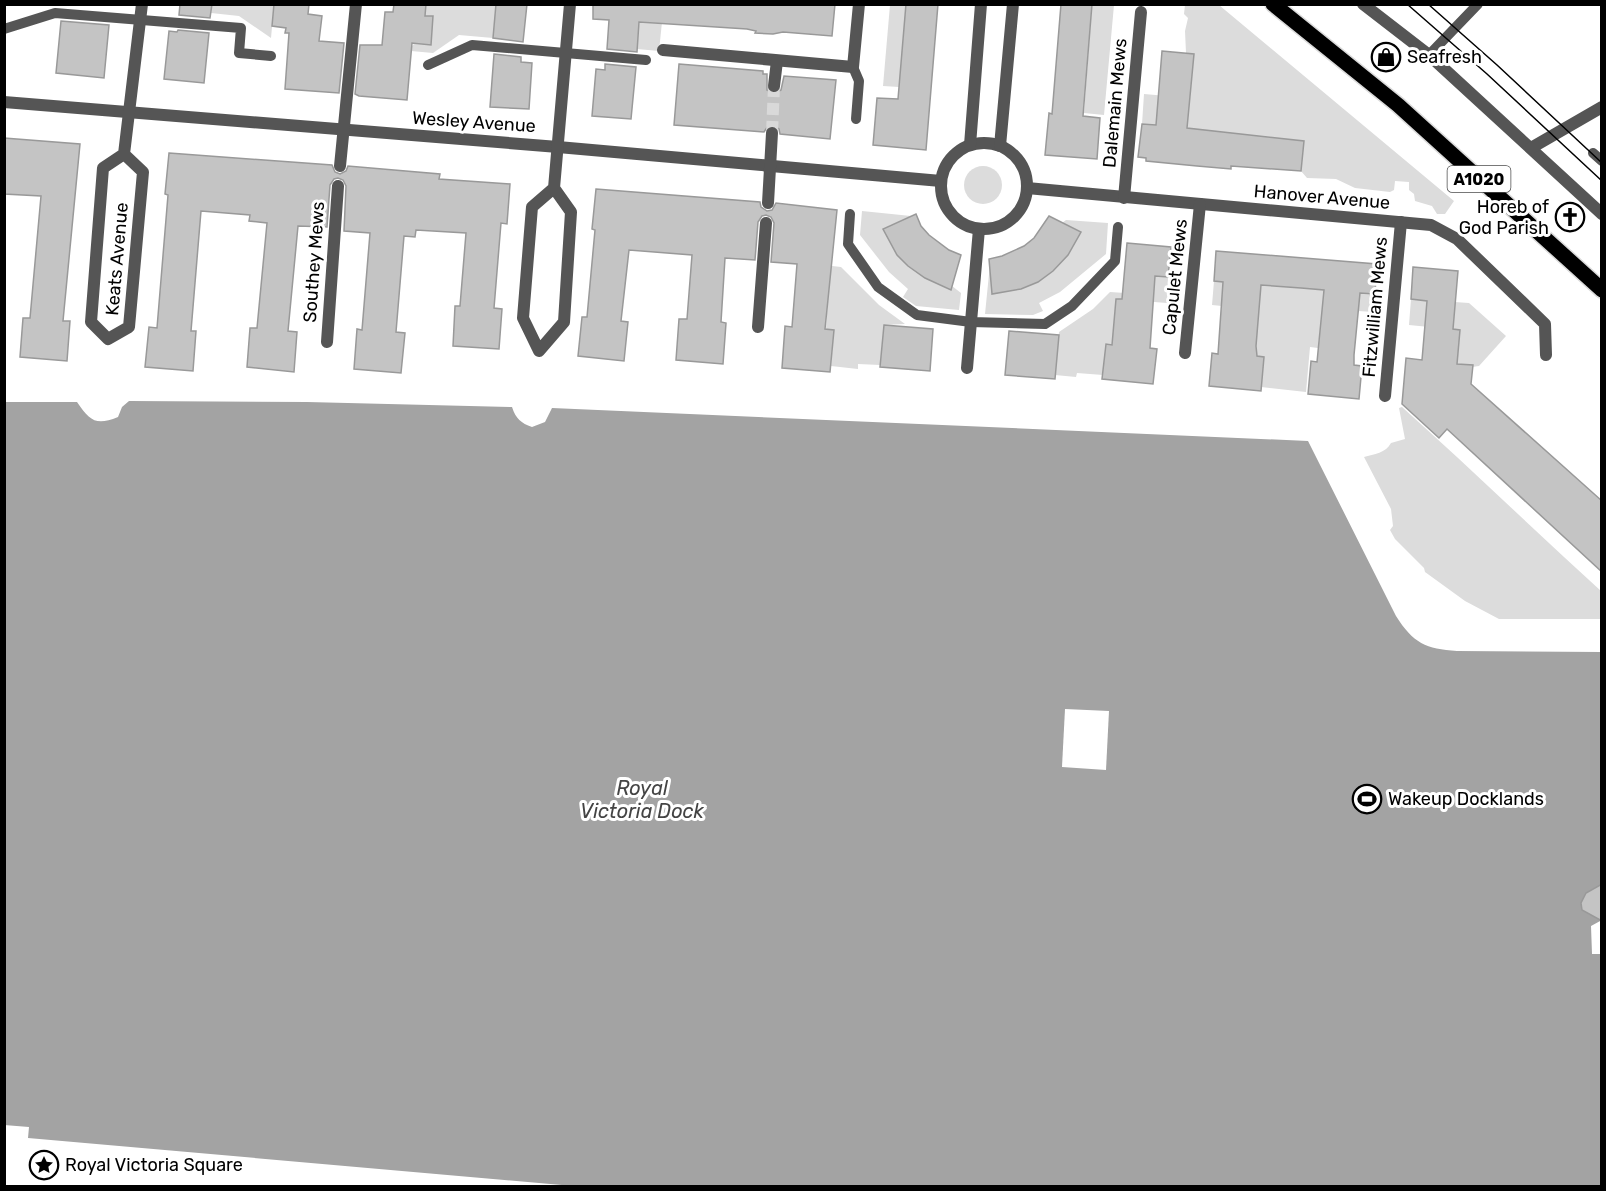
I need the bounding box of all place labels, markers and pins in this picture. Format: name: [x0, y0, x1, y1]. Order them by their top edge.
shop icon: Seafresh: [1370, 41, 1402, 73]
place label: Seafresh: [1407, 46, 1482, 68]
place label: Horeb of God Parish: [1459, 196, 1549, 239]
church icon: Horeb of God Parish: [1554, 201, 1586, 233]
sports icon: Wakeup Docklands: [1351, 783, 1383, 815]
place label: Wakeup Docklands: [1388, 788, 1544, 810]
place icon: Royal Victoria Square: [28, 1149, 60, 1181]
place label: Royal Victoria Square: [65, 1154, 243, 1176]

